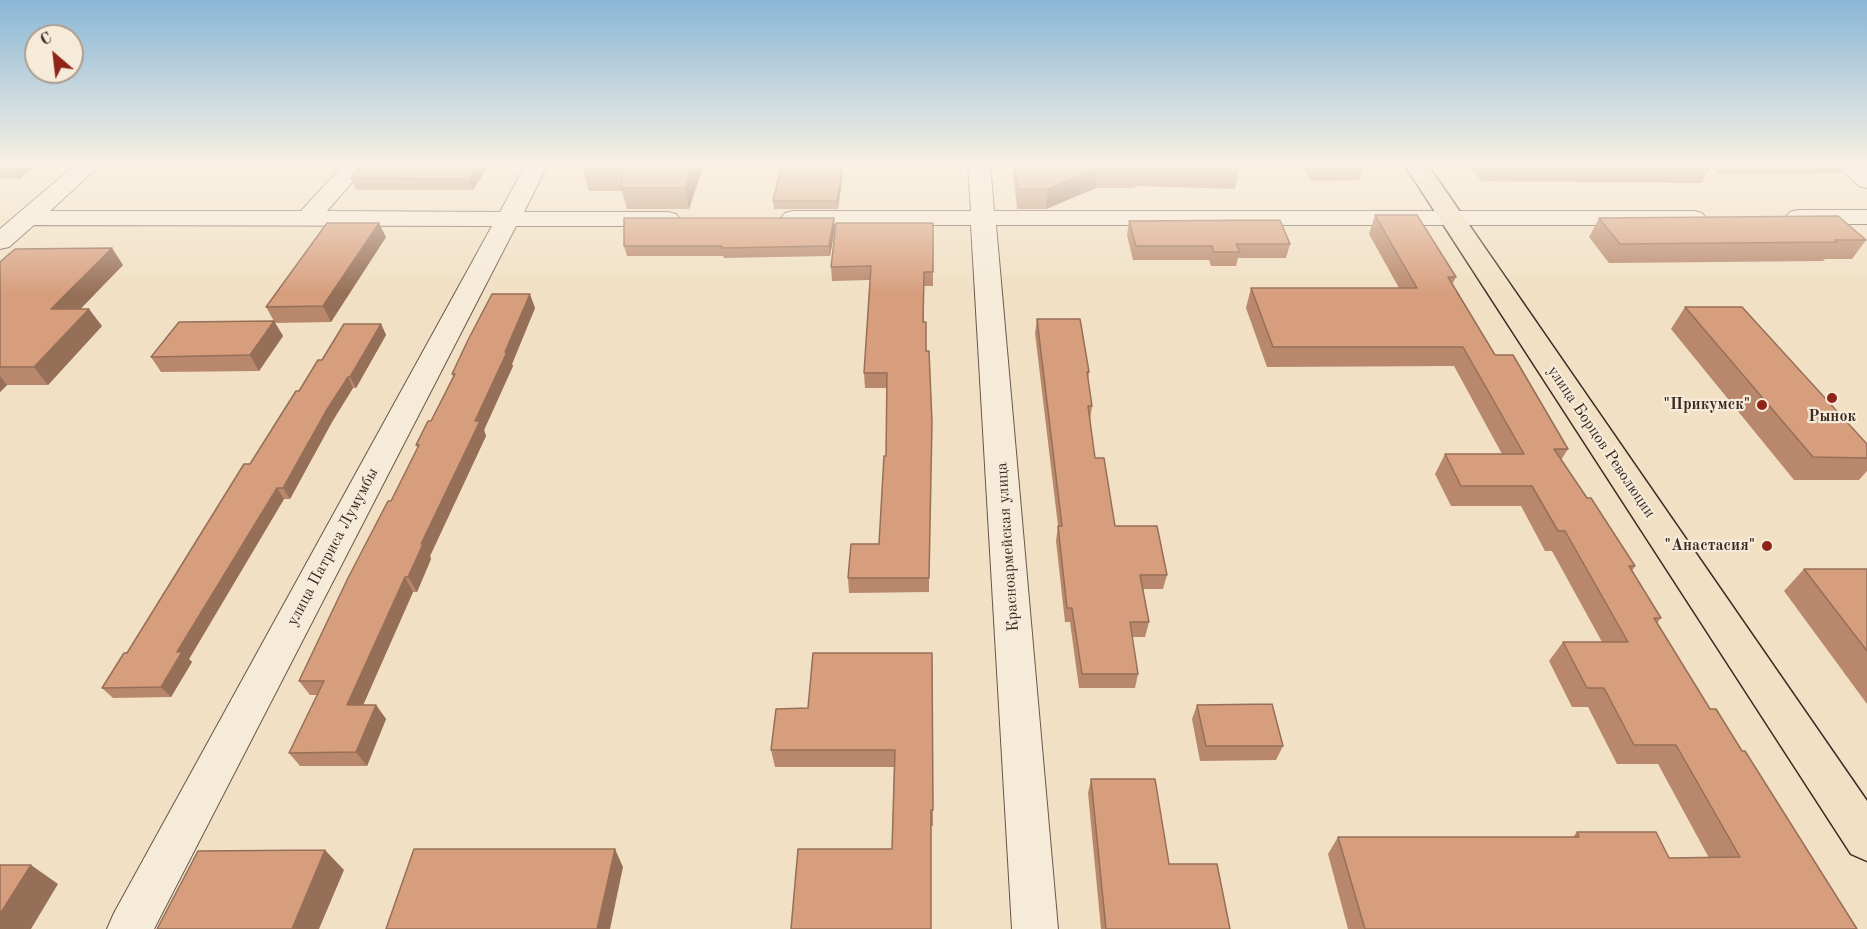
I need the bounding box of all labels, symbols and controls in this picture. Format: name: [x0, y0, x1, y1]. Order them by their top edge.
north arrow: [24, 24, 84, 84]
text: С: [38, 30, 55, 49]
street label: улица Борцов Революции: [1543, 362, 1659, 522]
marker: Рынок: [1825, 391, 1839, 405]
place label: "Прикумск": [1664, 395, 1750, 415]
marker: "Прикумск": [1755, 398, 1769, 412]
place label: Рынок: [1808, 407, 1856, 427]
street label: Красноармейская улица: [993, 462, 1023, 632]
street label: улица Патриса Лумумбы: [283, 465, 383, 629]
place label: "Анастасия": [1665, 536, 1755, 556]
marker: "Анастасия": [1760, 539, 1774, 553]

